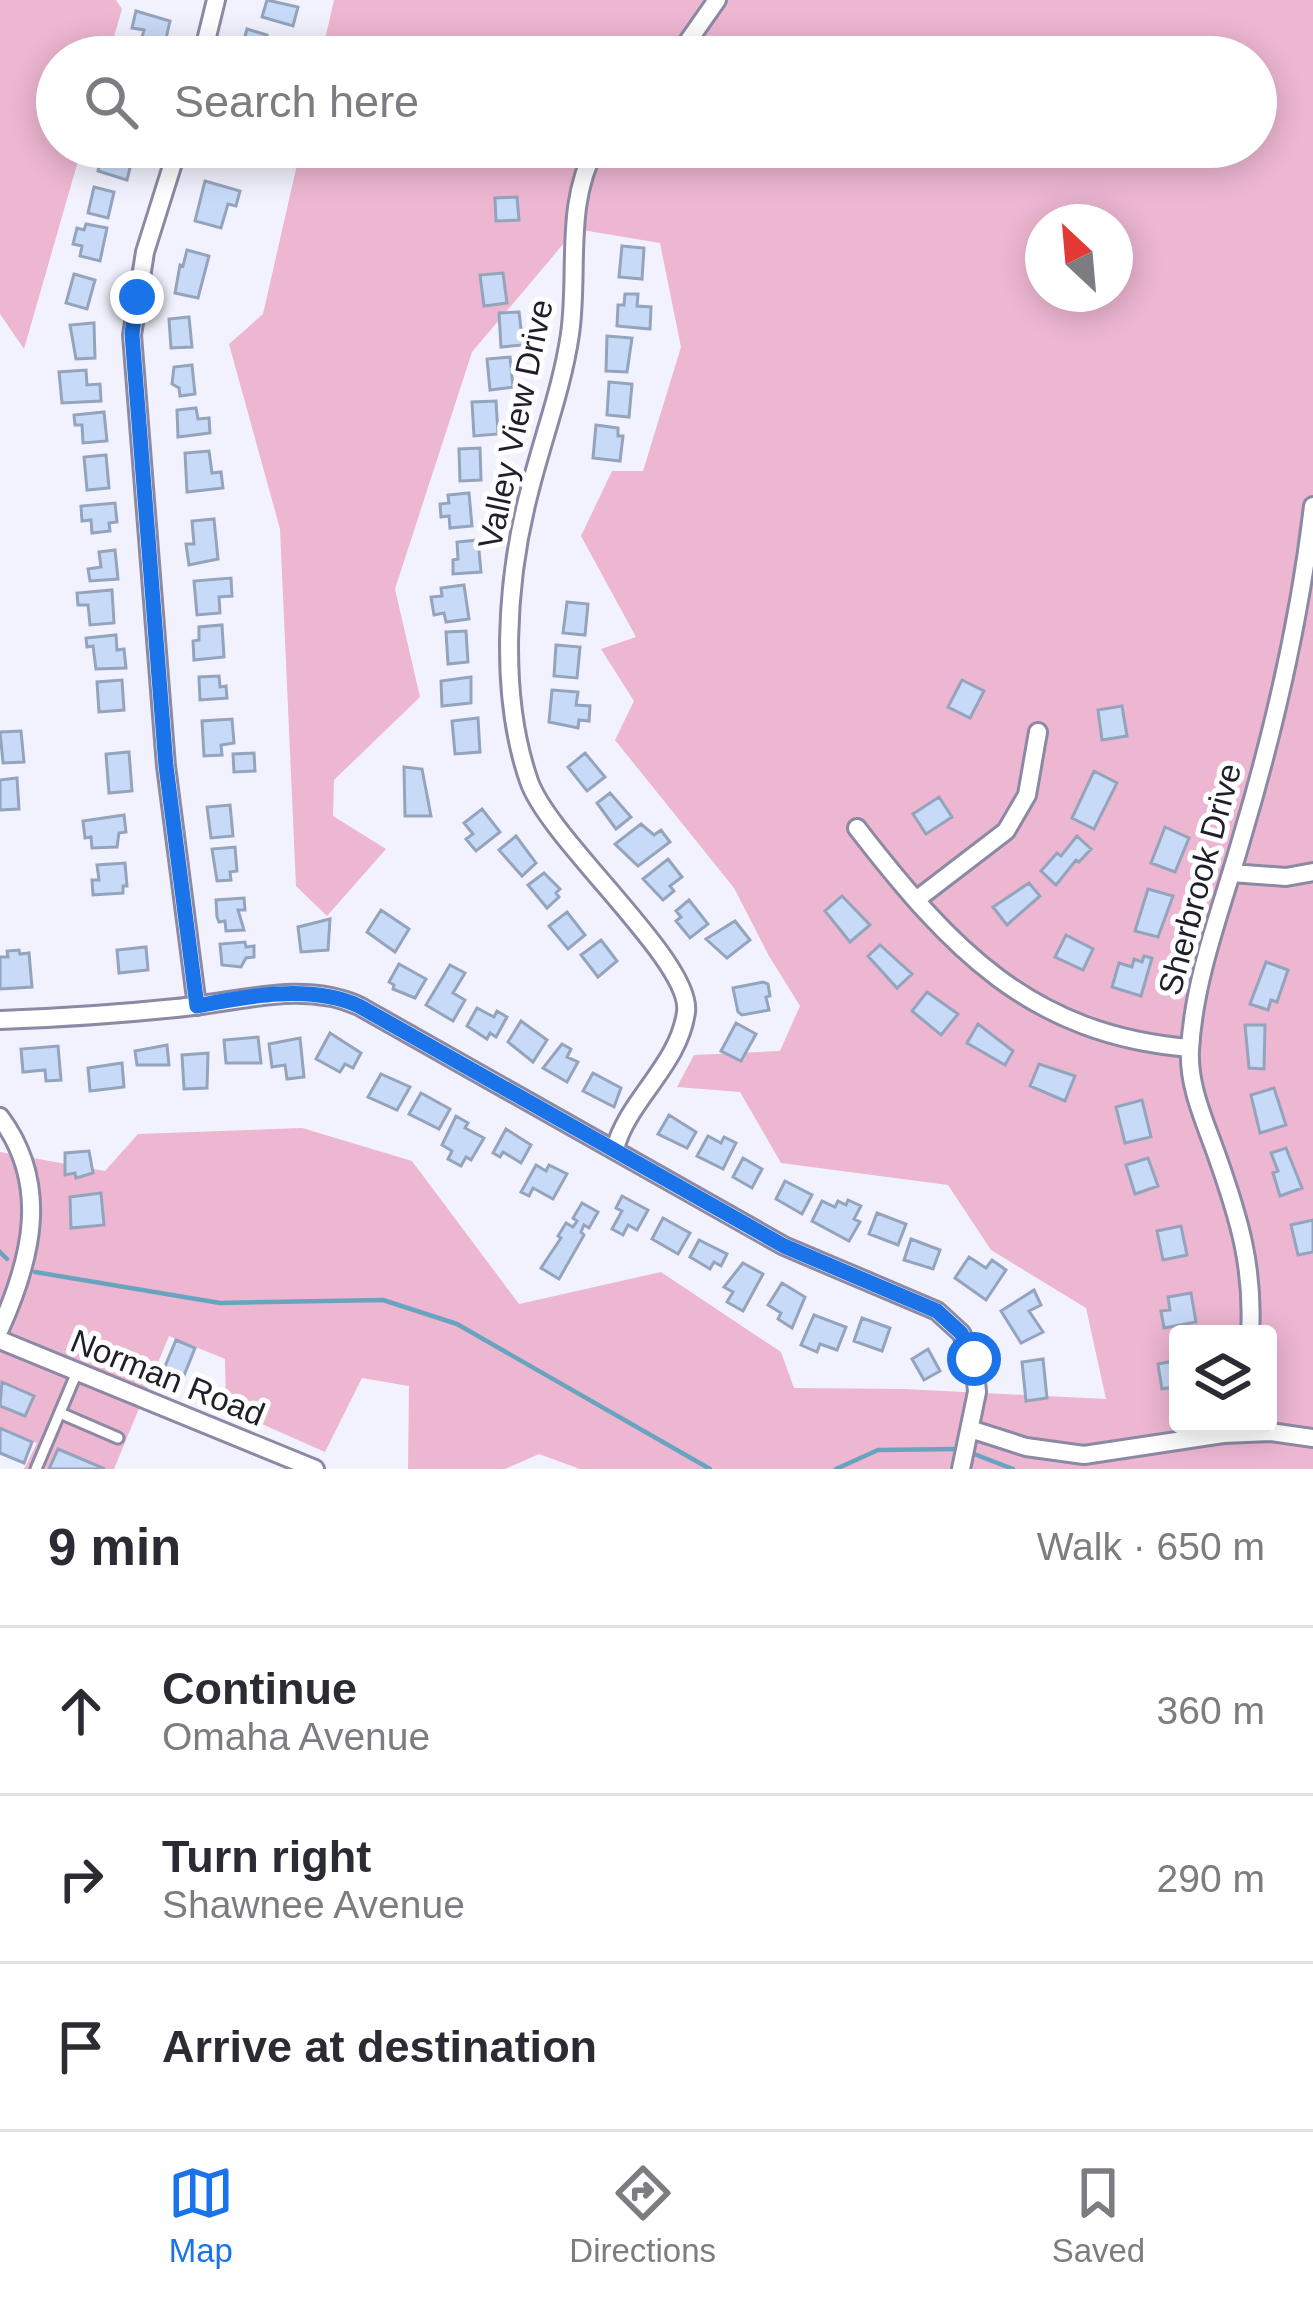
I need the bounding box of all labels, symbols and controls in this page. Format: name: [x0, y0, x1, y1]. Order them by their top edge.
search box: [36, 36, 1277, 168]
icon: search: [78, 69, 144, 135]
text: Search here: [174, 76, 419, 127]
north arrow: [1025, 204, 1133, 312]
route end: [110, 270, 164, 324]
street label: Valley View Drive: [471, 296, 560, 552]
street label: Sherbrook Drive: [1151, 759, 1248, 999]
street label: Norman Road: [66, 1322, 270, 1433]
map controls: [1169, 1325, 1277, 1433]
button: layers: [1169, 1325, 1277, 1433]
route start: [947, 1332, 1001, 1386]
text: 9 min: [48, 1519, 181, 1576]
text: Walk · 650 m: [1037, 1525, 1265, 1568]
text: Continue: [162, 1663, 357, 1714]
icon: ahead: [48, 1678, 114, 1744]
text: 360 m: [1157, 1689, 1265, 1732]
text: Omaha Avenue: [162, 1715, 430, 1758]
text: Turn right: [162, 1831, 371, 1882]
icon: right: [48, 1846, 114, 1912]
text: 290 m: [1157, 1857, 1265, 1900]
text: Shawnee Avenue: [162, 1883, 465, 1926]
icon: arrive: [48, 2014, 114, 2080]
text: Arrive at destination: [162, 2021, 597, 2072]
tab: Map: [168, 2160, 234, 2270]
tab: Directions: [569, 2160, 716, 2270]
tab: Saved: [1052, 2160, 1145, 2270]

